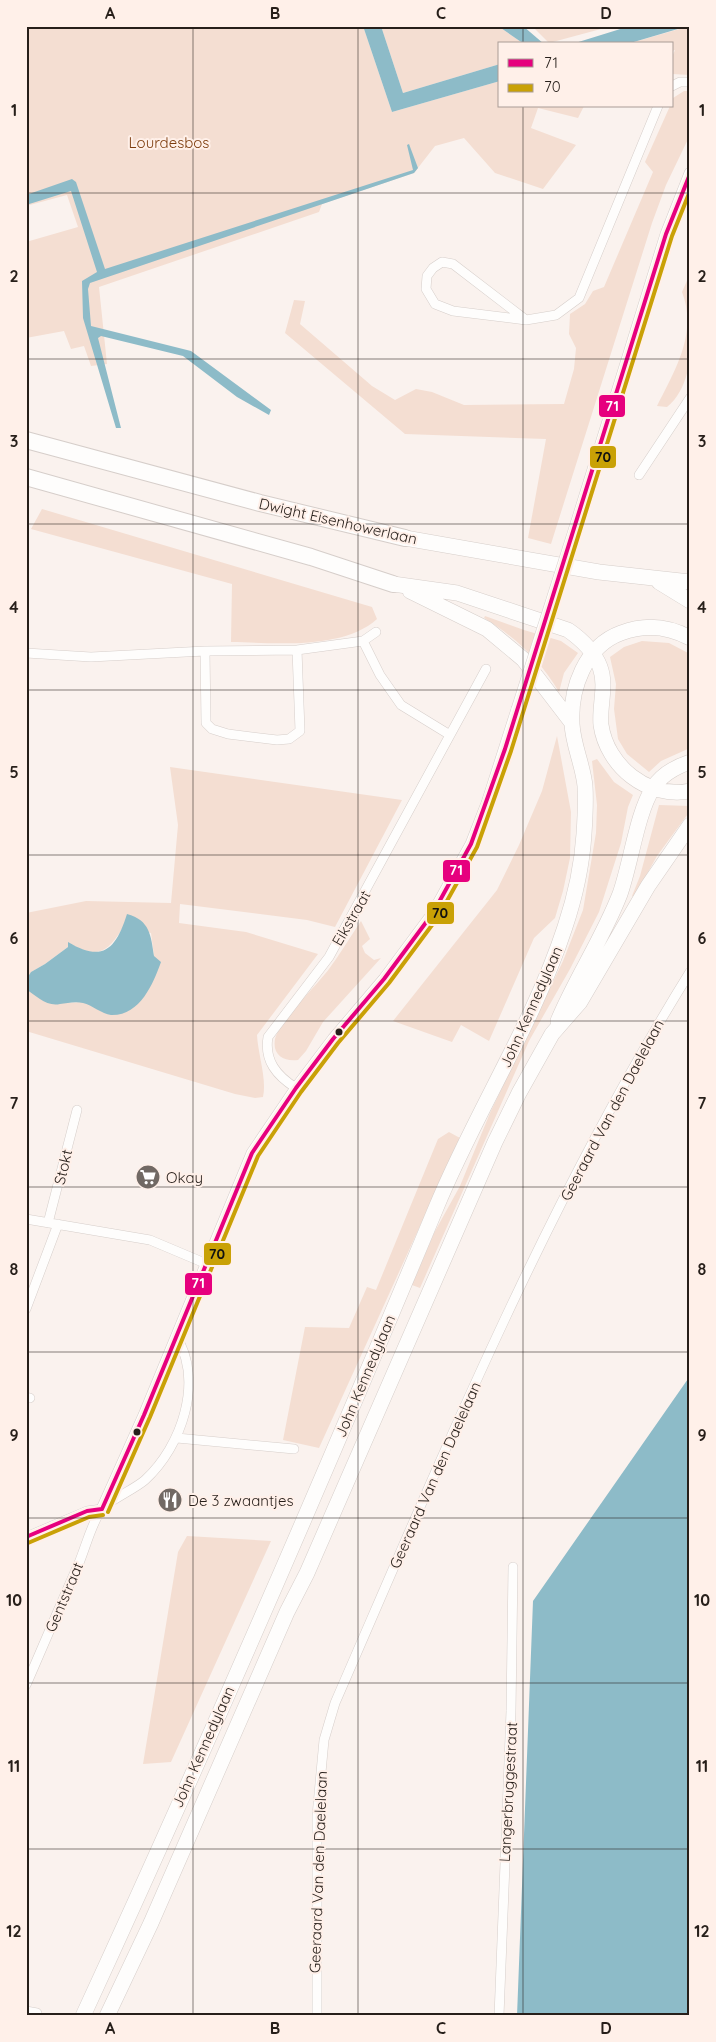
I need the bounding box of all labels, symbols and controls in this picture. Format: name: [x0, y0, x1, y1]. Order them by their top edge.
text: A: [105, 3, 116, 23]
text: B: [270, 3, 280, 23]
text: C: [436, 3, 446, 23]
text: D: [600, 3, 612, 23]
legend: [498, 42, 674, 108]
text: 71: [544, 53, 558, 72]
text: 70: [544, 77, 561, 96]
text: 1: [11, 100, 17, 120]
text: 1: [699, 100, 705, 120]
park label: Lourdesbos: [129, 133, 209, 152]
text: 2: [9, 266, 19, 286]
text: 2: [697, 266, 707, 286]
line badge: 71: [598, 394, 626, 418]
text: 71: [605, 397, 619, 415]
text: 3: [10, 431, 18, 451]
text: 3: [698, 431, 706, 451]
line badge: 70: [589, 445, 617, 469]
text: 70: [595, 448, 612, 466]
street label: Dwight Eisenhowerlaan: [257, 494, 419, 548]
text: 4: [9, 597, 19, 617]
text: 4: [697, 597, 707, 617]
text: 5: [9, 762, 19, 782]
text: 5: [697, 762, 707, 782]
line badge: 71: [442, 859, 471, 883]
text: 71: [449, 861, 463, 879]
street label: Eikstraat: [328, 887, 374, 949]
line badge: 70: [426, 901, 455, 925]
text: 70: [432, 904, 449, 922]
text: 6: [10, 928, 19, 948]
text: 6: [698, 928, 707, 948]
street label: John Kennedylaan: [496, 943, 566, 1071]
street label: Geeraard Van den Daelelaan: [556, 1016, 668, 1204]
unlabelled marker: [334, 1027, 344, 1037]
text: 7: [10, 1093, 19, 1113]
text: 7: [698, 1093, 707, 1113]
street label: Stokt: [50, 1148, 76, 1186]
supermarket icon: Okay: [135, 1164, 161, 1190]
place label: Okay: [166, 1168, 203, 1187]
line badge: 70: [203, 1242, 232, 1266]
text: 70: [209, 1245, 226, 1263]
text: 8: [10, 1259, 19, 1279]
text: 8: [698, 1259, 707, 1279]
line badge: 71: [184, 1272, 213, 1296]
text: 71: [191, 1274, 205, 1292]
street label: John Kennedylaan: [331, 1312, 399, 1440]
street label: Geeraard Van den Daelelaan: [385, 1379, 485, 1571]
text: 9: [9, 1425, 19, 1445]
text: 9: [697, 1425, 707, 1445]
unlabelled marker: [132, 1427, 142, 1437]
restaurant icon: De 3 zwaantjes: [157, 1487, 183, 1513]
place label: De 3 zwaantjes: [188, 1491, 294, 1510]
street label: Gentstraat: [41, 1559, 87, 1635]
text: 10: [6, 1590, 22, 1610]
text: 10: [694, 1590, 710, 1610]
street label: John Kennedylaan: [168, 1683, 238, 1811]
street label: Langerbruggestraat: [495, 1721, 521, 1863]
text: 11: [8, 1756, 20, 1776]
text: 11: [696, 1756, 708, 1776]
street label: Geeraard Van den Daelelaan: [305, 1770, 331, 1974]
text: 12: [6, 1921, 22, 1941]
text: 12: [694, 1921, 710, 1941]
text: A: [105, 2018, 116, 2038]
text: B: [270, 2018, 280, 2038]
text: C: [436, 2018, 446, 2038]
text: D: [600, 2018, 612, 2038]

